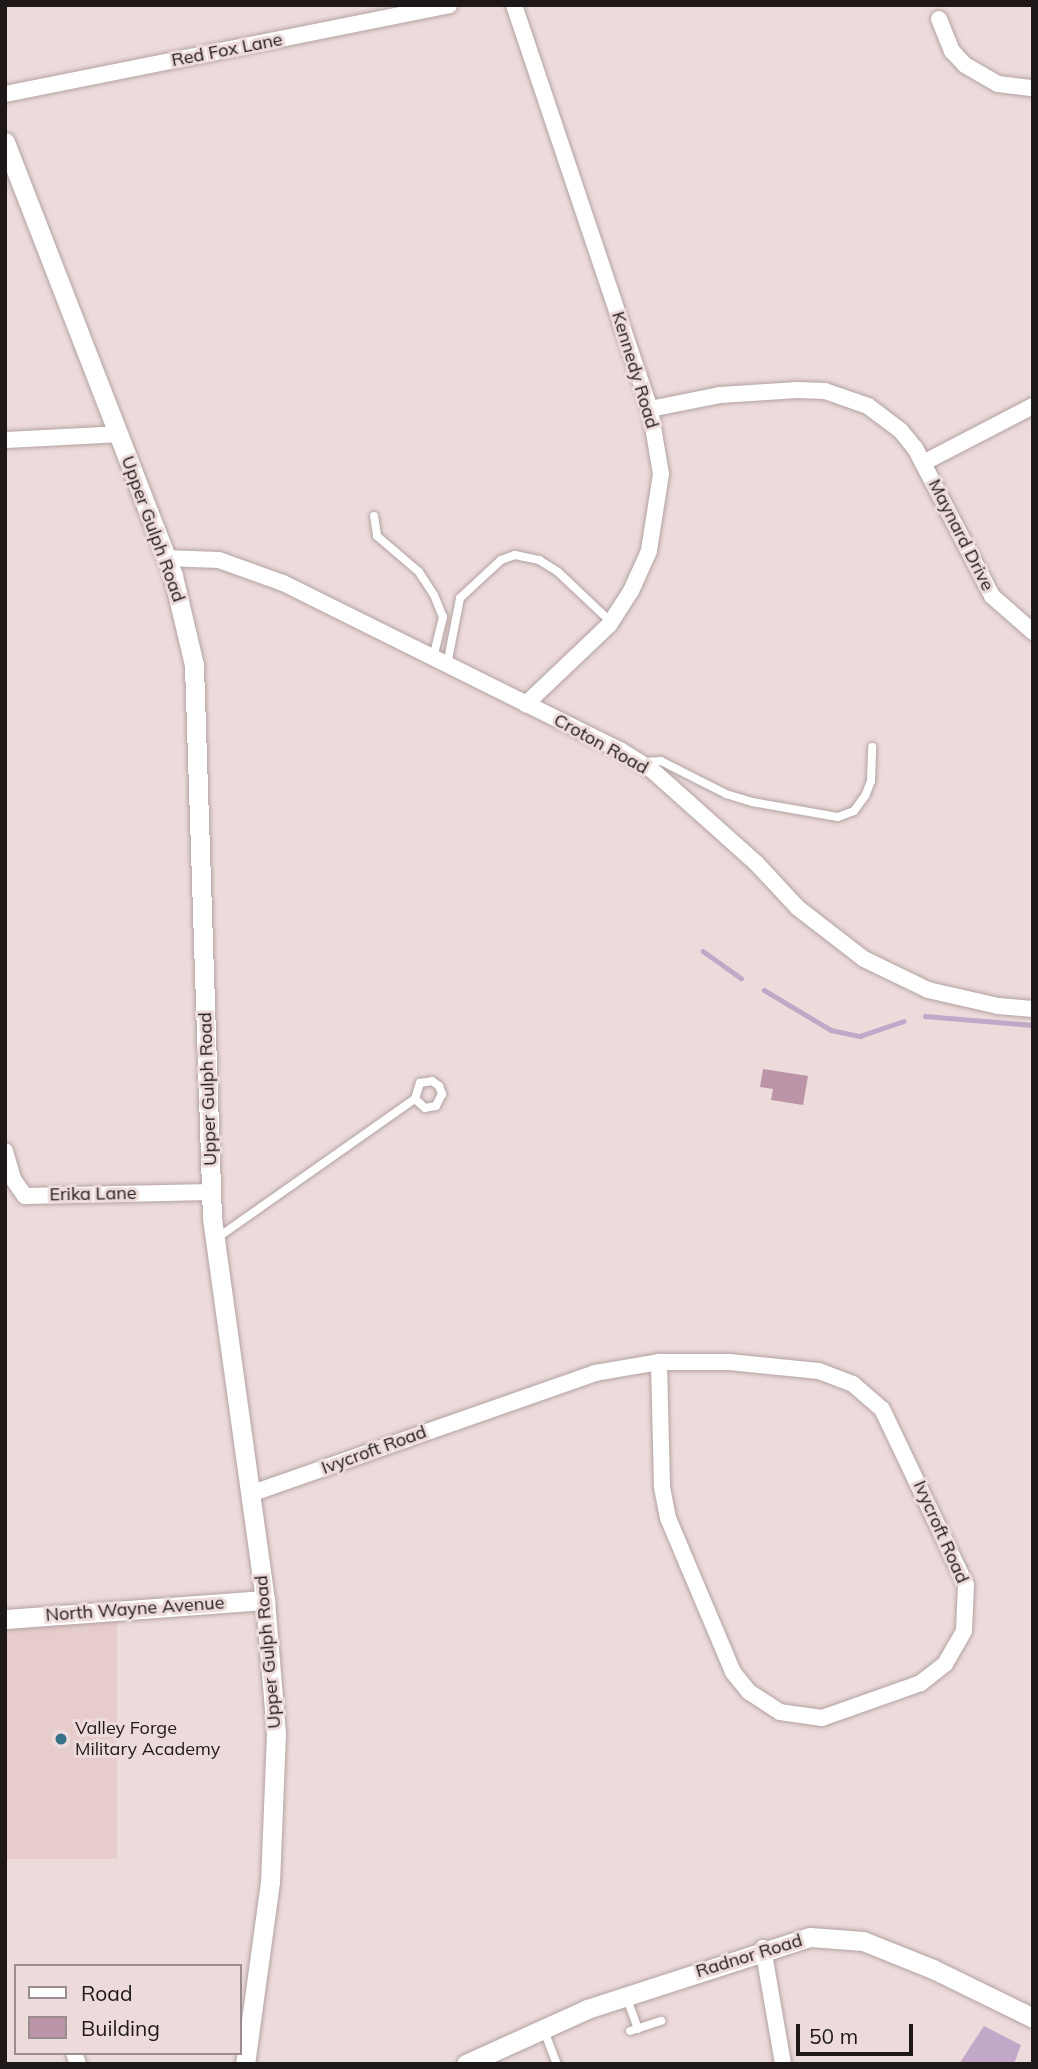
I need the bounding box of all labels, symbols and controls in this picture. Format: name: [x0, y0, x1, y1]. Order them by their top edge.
street label: Red Fox Lane: [170, 29, 284, 71]
street label: Kennedy Road: [607, 309, 663, 431]
street label: Upper Gulph Road: [117, 453, 189, 605]
street label: Maynard Drive: [924, 476, 998, 594]
street label: Croton Road: [550, 709, 652, 779]
street label: Upper Gulph Road: [195, 1012, 221, 1166]
street label: Erika Lane: [49, 1182, 137, 1206]
street label: Ivycroft Road: [319, 1421, 429, 1479]
street label: Ivycroft Road: [909, 1477, 973, 1587]
street label: Upper Gulph Road: [251, 1574, 285, 1730]
street label: North Wayne Avenue: [45, 1592, 225, 1626]
place label: Valley Forge Military Academy: [75, 1718, 220, 1760]
marker: Valley Forge Military Academy: [53, 1731, 69, 1747]
street label: Radnor Road: [693, 1930, 805, 1982]
legend: [14, 1964, 242, 2055]
text: Road: [81, 1980, 132, 2006]
scale bar: [800, 2010, 917, 2054]
text: Building: [81, 2015, 160, 2041]
text: 50 m: [809, 2023, 858, 2049]

